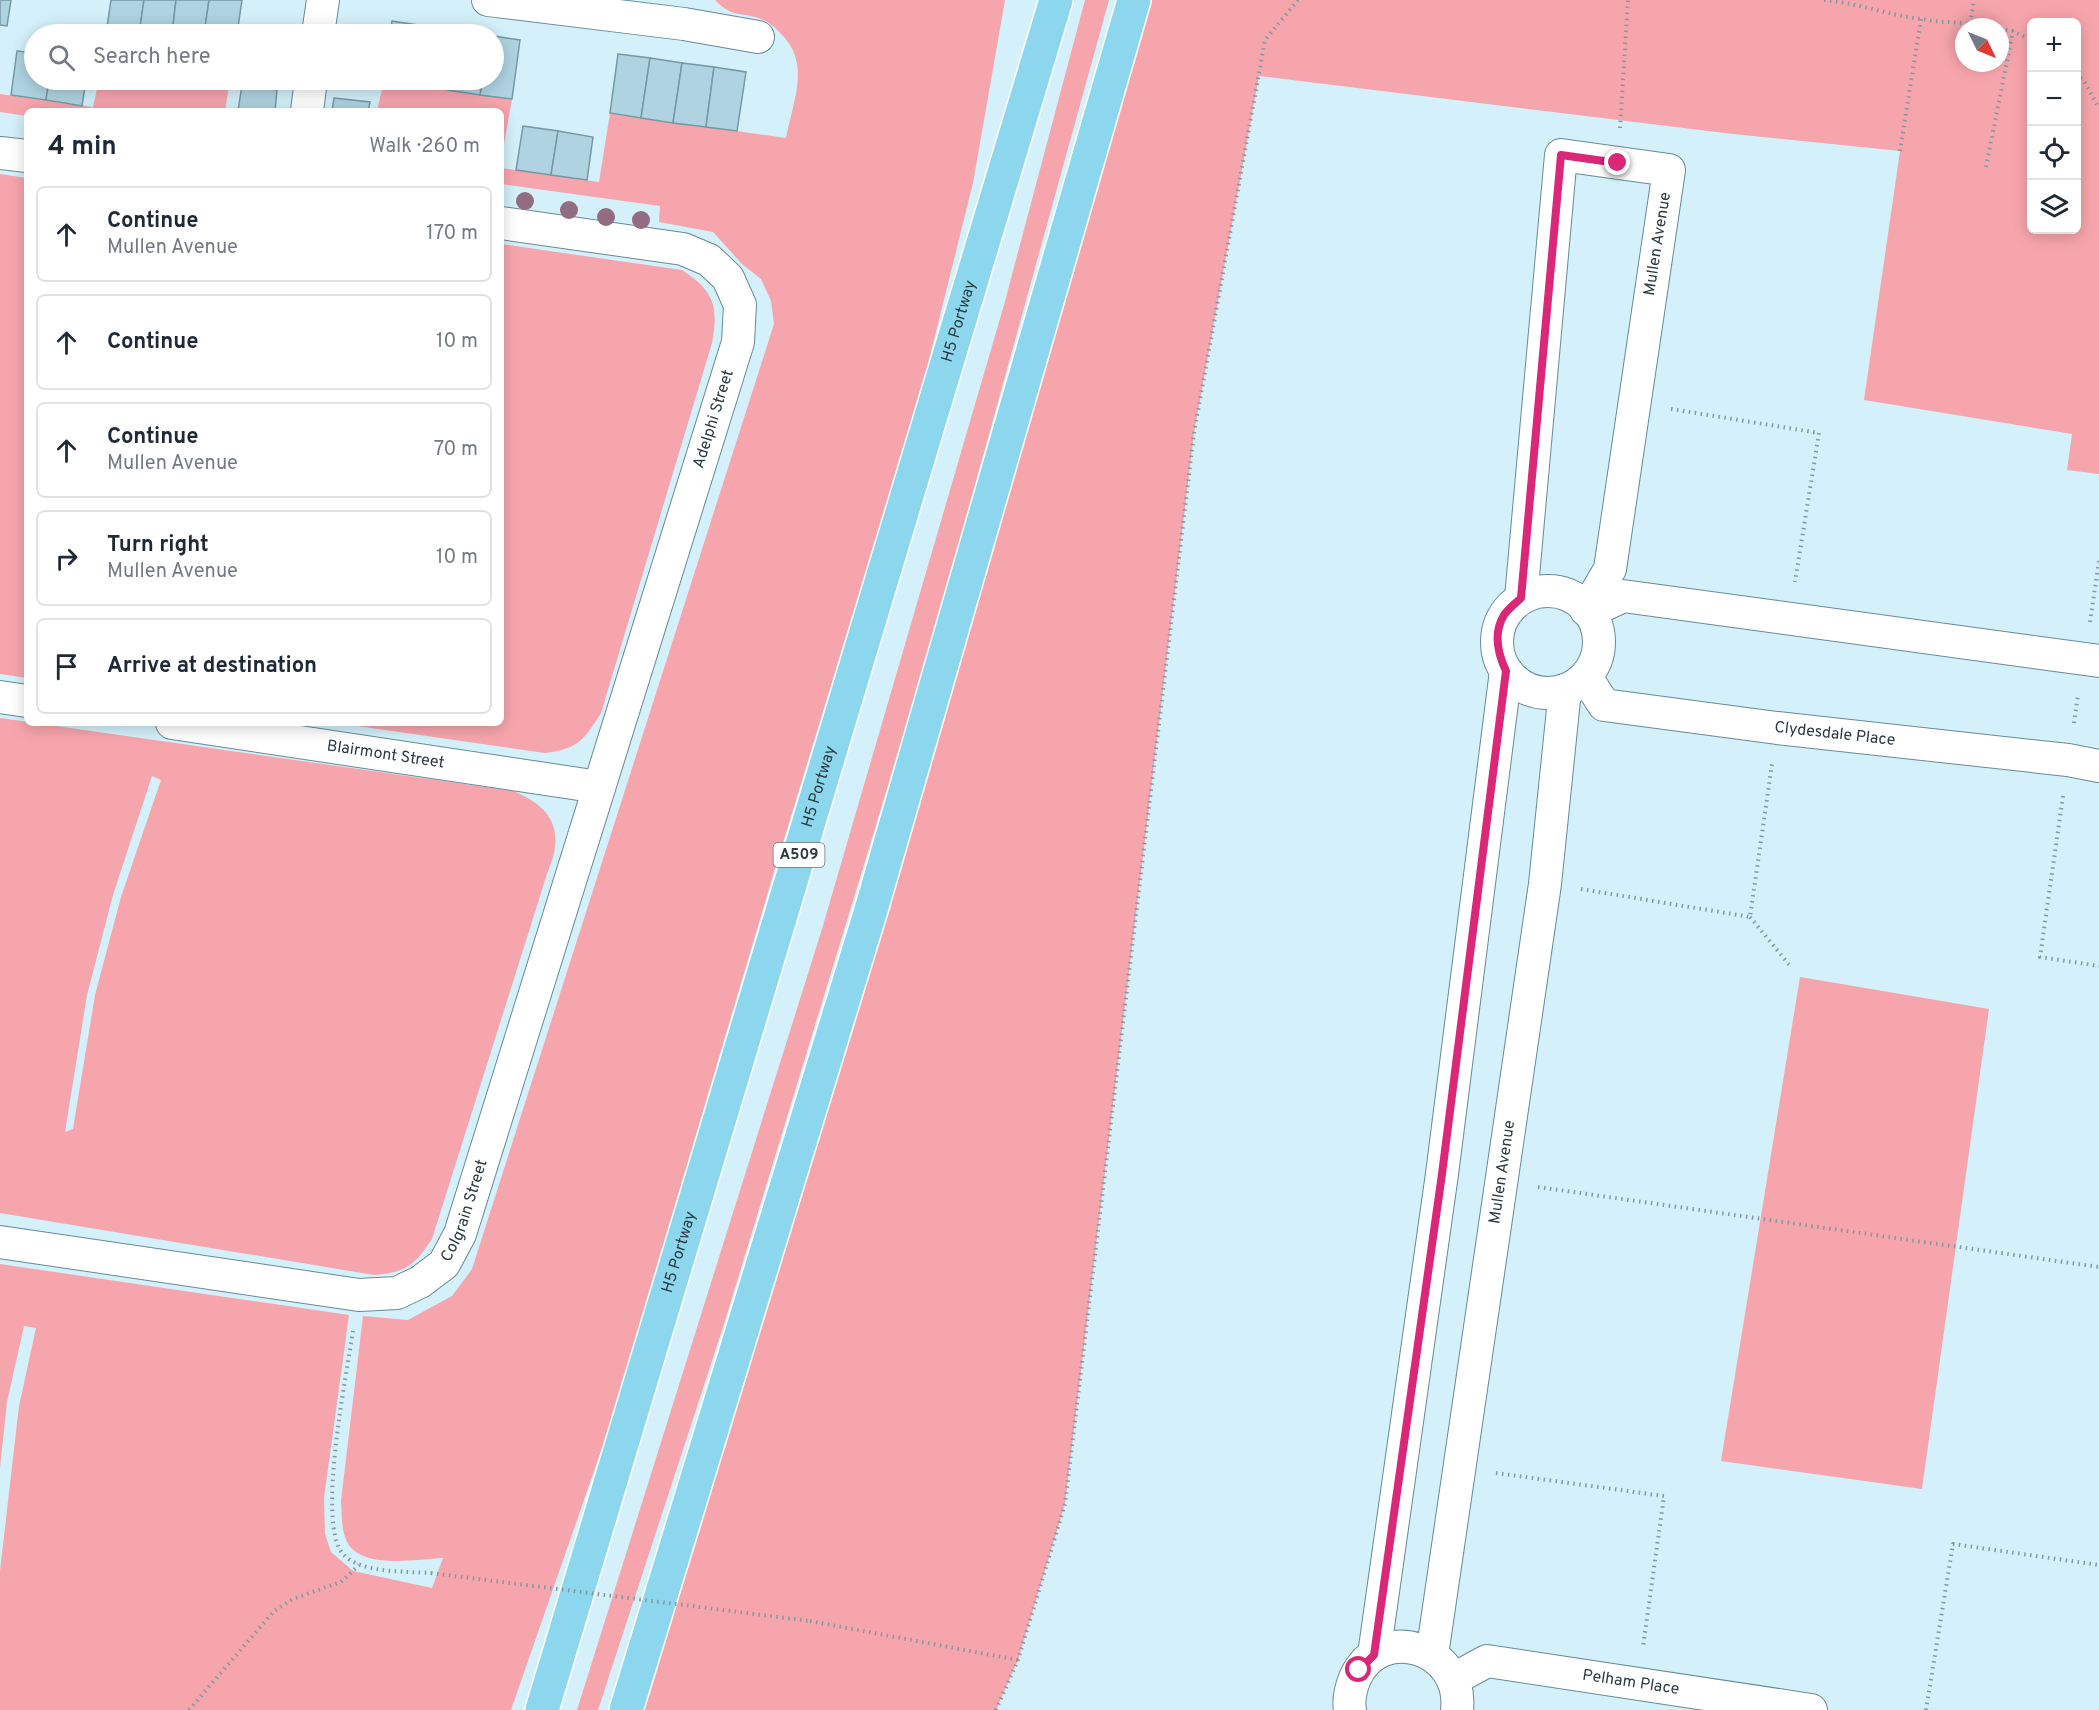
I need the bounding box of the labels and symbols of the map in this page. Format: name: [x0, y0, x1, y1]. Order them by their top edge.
north arrow: [1955, 18, 2009, 72]
route end: [1604, 149, 1630, 175]
street label: Mullen Avenue: [1640, 191, 1676, 297]
street label: H5 Portway: [938, 278, 981, 365]
street label: Adelphi Street: [689, 367, 739, 471]
street label: Clydesdale Place: [1773, 718, 1896, 751]
street label: Blairmont Street: [325, 736, 446, 774]
street label: H5 Portway: [798, 744, 841, 830]
road number: A509: [774, 843, 824, 867]
street label: Mullen Avenue: [1485, 1119, 1520, 1225]
street label: Colgrain Street: [437, 1157, 493, 1266]
street label: H5 Portway: [658, 1209, 701, 1295]
route start: [1345, 1656, 1371, 1682]
street label: Pelham Place: [1581, 1666, 1681, 1700]

